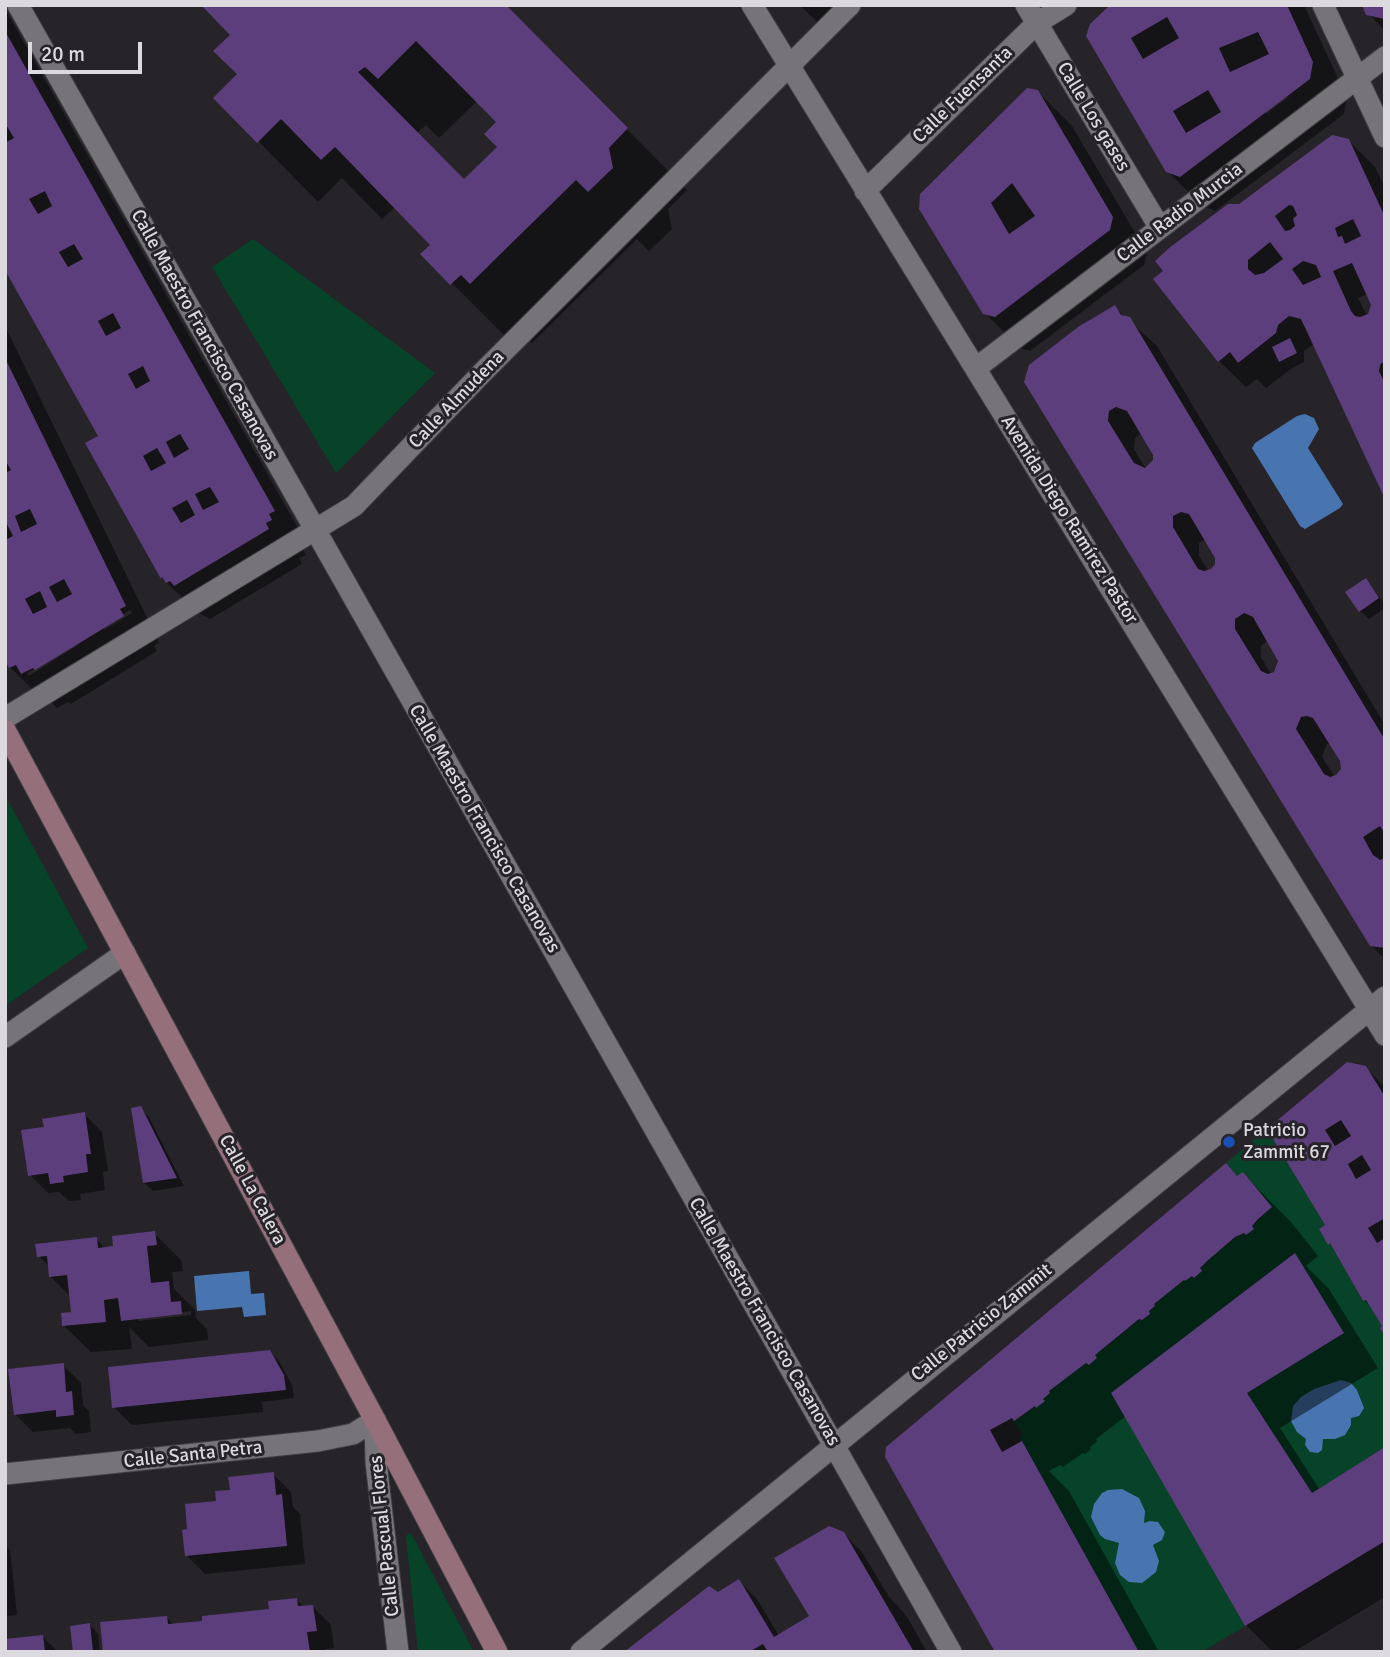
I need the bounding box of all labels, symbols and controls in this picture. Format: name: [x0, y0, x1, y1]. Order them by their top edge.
scale bar: [32, 28, 145, 72]
text: 20 m: [41, 41, 85, 67]
street label: Calle Fuensanta: [908, 42, 1018, 148]
street label: Calle Los gases: [1052, 58, 1134, 176]
street label: Calle Radio Murcia: [1113, 158, 1247, 268]
street label: Calle Maestro Francisco Casanovas: [125, 206, 283, 464]
street label: Calle Almudena: [404, 346, 510, 454]
street label: Avenida Diego Ramírez Pastor: [995, 412, 1143, 628]
street label: Calle Maestro Francisco Casanovas: [403, 701, 565, 957]
place label: Patricio Zammit 67: [1243, 1120, 1330, 1164]
street label: Calle La Calera: [213, 1131, 291, 1249]
marker: Patricio Zammit 67: [1221, 1134, 1237, 1150]
street label: Calle Maestro Francisco Casanovas: [683, 1194, 845, 1450]
street label: Calle Patricio Zammit: [907, 1259, 1057, 1387]
street label: Calle Santa Petra: [123, 1436, 263, 1474]
street label: Calle Pascual Flores: [365, 1454, 405, 1618]

